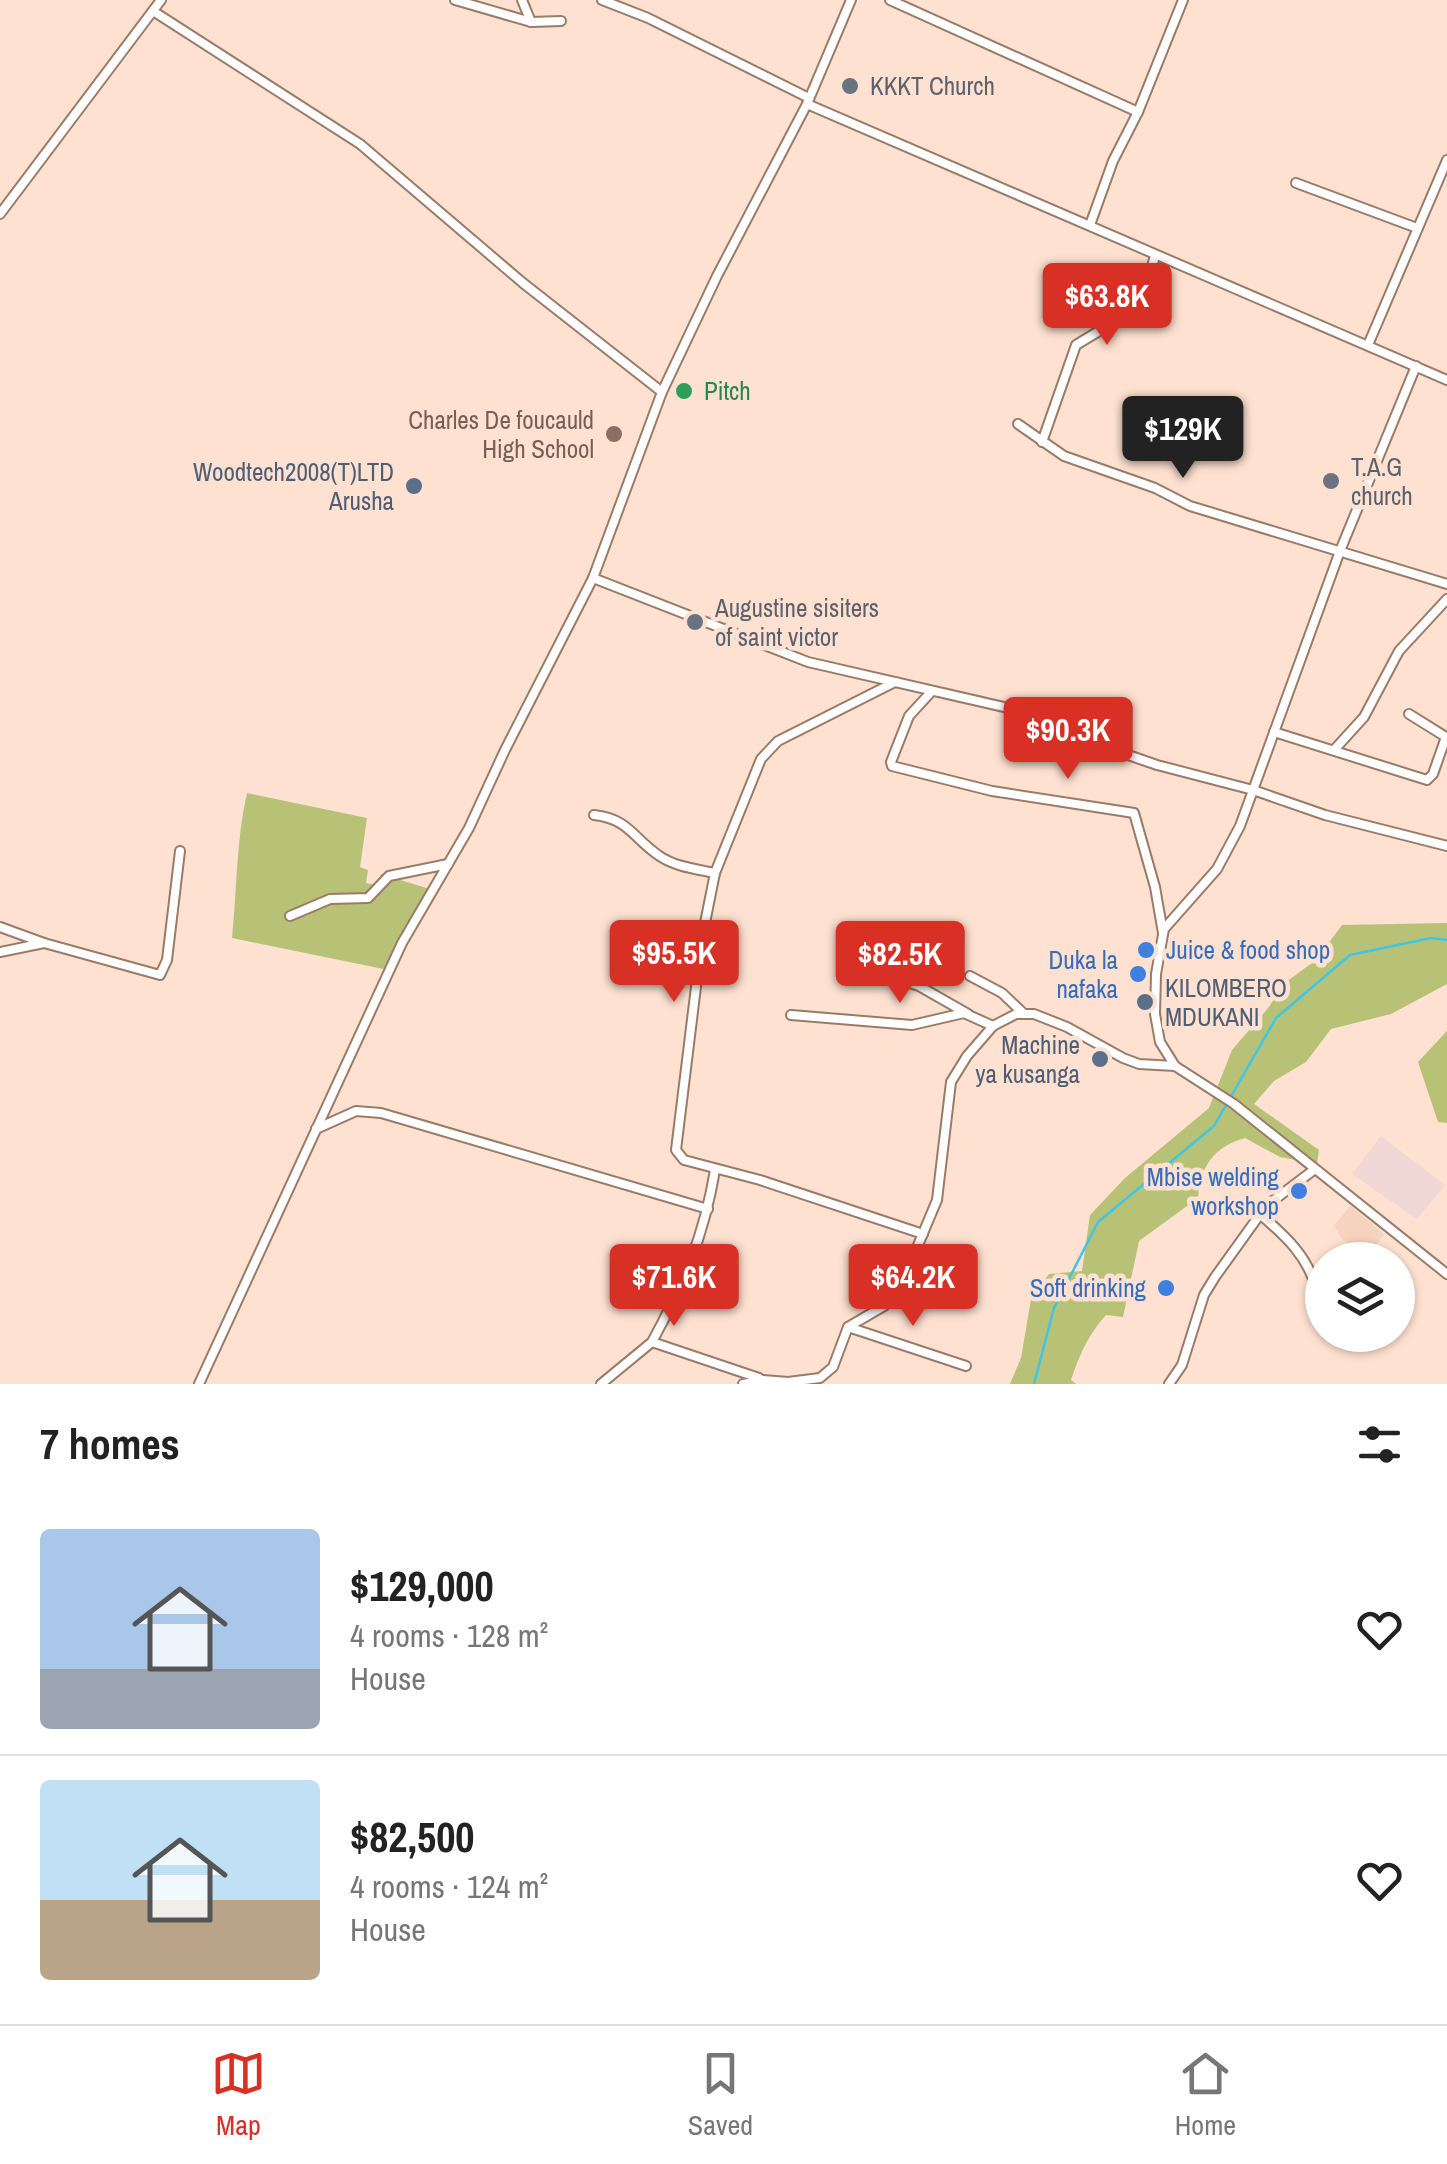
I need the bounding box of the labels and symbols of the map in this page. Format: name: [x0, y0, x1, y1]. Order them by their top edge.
place label: KKKT Church: [870, 69, 995, 103]
marker: KKKT Church: [839, 75, 861, 97]
pin: $63.8K: [1026, 263, 1188, 348]
place label: Pitch: [704, 374, 751, 408]
marker: Pitch: [673, 380, 695, 402]
pin: $129K: [1113, 396, 1253, 481]
place label: Charles De foucauld High School: [408, 403, 594, 466]
marker: Charles De foucauld High School: [603, 423, 625, 445]
place label: T.A.G church: [1351, 450, 1413, 513]
place label: Woodtech2008(T)LTD Arusha: [193, 455, 395, 518]
marker: T.A.G church: [1320, 470, 1342, 492]
marker: Woodtech2008(T)LTD Arusha: [403, 475, 425, 497]
place label: Augustine sisiters of saint victor: [714, 591, 879, 654]
marker: Augustine sisiters of saint victor: [684, 611, 706, 633]
pin: $90.3K: [987, 697, 1149, 782]
pin: $95.5K: [593, 920, 755, 1005]
pin: $82.5K: [819, 921, 981, 1006]
place label: Juice & food shop: [1166, 933, 1330, 967]
marker: Juice & food shop: [1135, 939, 1157, 961]
place label: Duka la nafaka: [1048, 943, 1119, 1006]
marker: Duka la nafaka: [1127, 963, 1149, 985]
place label: KILOMBERO MDUKANI: [1165, 971, 1287, 1034]
marker: KILOMBERO MDUKANI: [1134, 991, 1156, 1013]
place label: Machine ya kusanga: [975, 1028, 1081, 1091]
marker: Machine ya kusanga: [1089, 1048, 1111, 1070]
place label: Mbise welding workshop: [1147, 1160, 1280, 1223]
marker: Mbise welding workshop: [1288, 1180, 1310, 1202]
pin: $71.6K: [593, 1244, 755, 1329]
pin: $64.2K: [832, 1244, 994, 1329]
place label: Soft drinking: [1030, 1271, 1147, 1305]
marker: Soft drinking: [1155, 1277, 1177, 1299]

